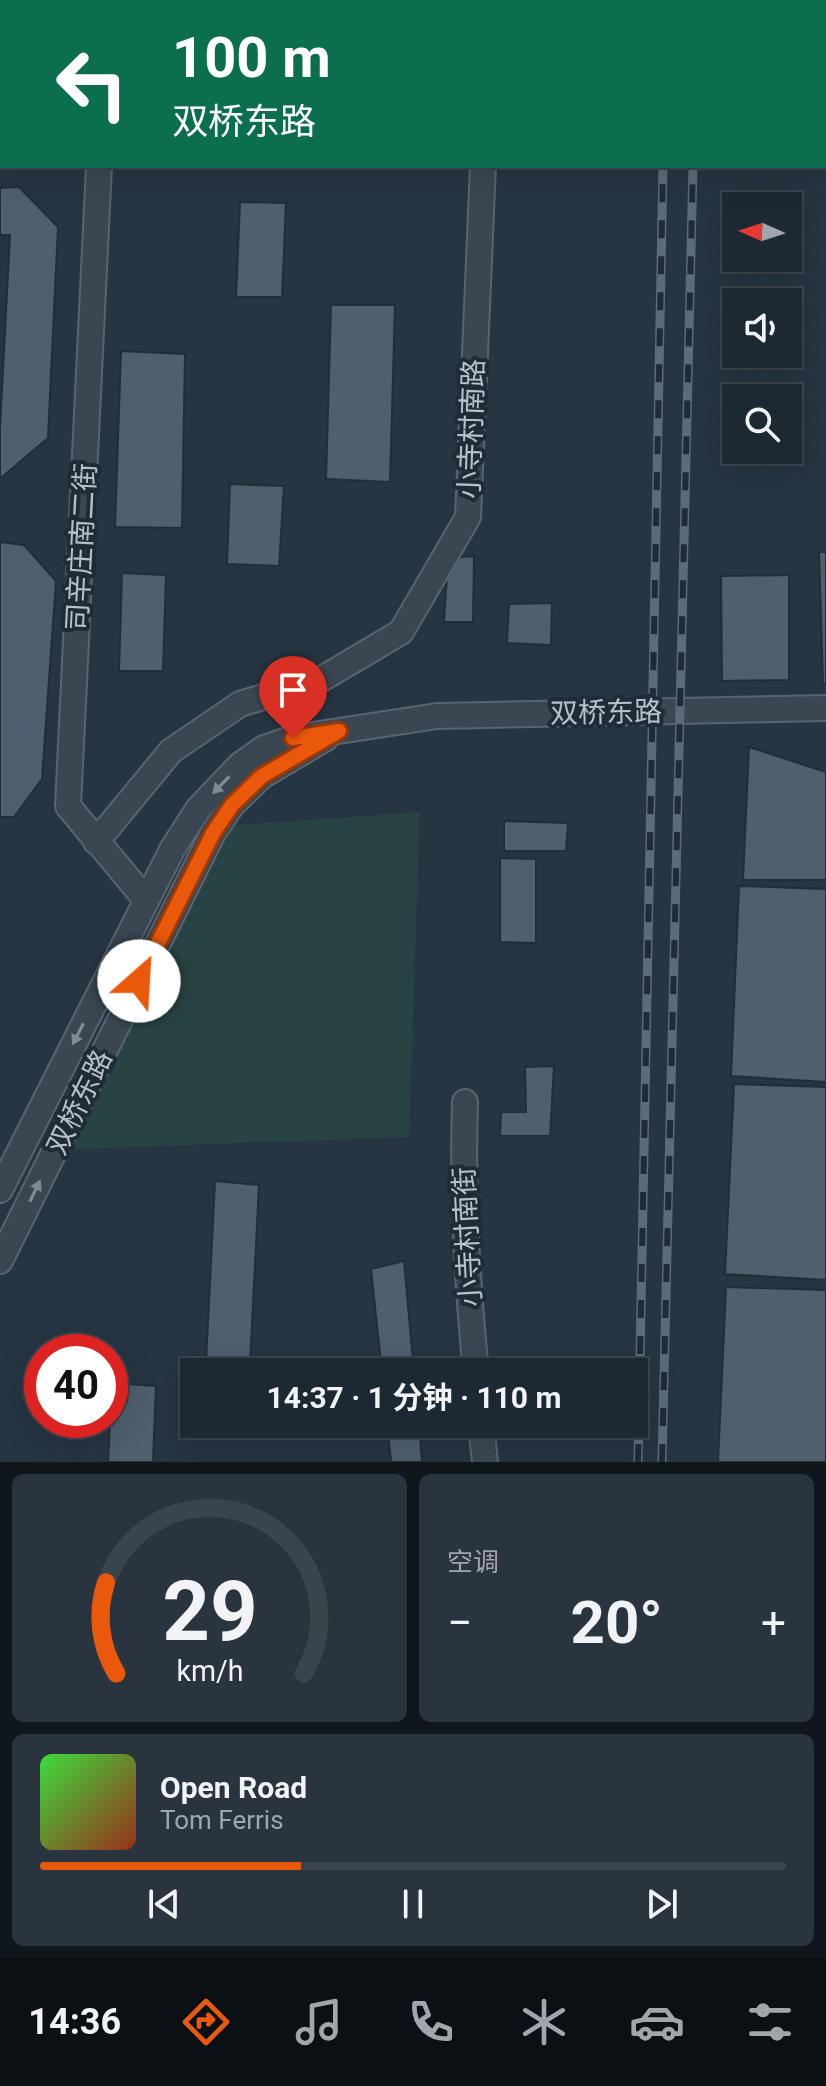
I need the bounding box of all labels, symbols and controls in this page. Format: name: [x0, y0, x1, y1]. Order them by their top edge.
text: 100 m: [172, 25, 331, 91]
icon: left: [40, 32, 144, 136]
text: 双桥东路: [172, 101, 316, 143]
north arrow: [722, 192, 802, 272]
map controls: [722, 192, 802, 464]
button: sound: [722, 288, 802, 368]
street label: 小寺村南路: [453, 358, 490, 500]
button: search: [722, 384, 802, 464]
street label: 司辛庄南二街: [61, 462, 102, 632]
pin: [259, 656, 327, 738]
icon: arrive: [271, 668, 315, 712]
street label: 双桥东路: [550, 695, 662, 730]
one-way arrow: [212, 775, 231, 794]
position arrow: [97, 939, 181, 1023]
one-way arrow: [72, 1022, 85, 1045]
street label: 双桥东路: [40, 1045, 119, 1160]
street label: 小寺村南街: [447, 1166, 488, 1308]
one-way arrow: [28, 1180, 41, 1203]
speed limit sign: 40: [24, 1334, 128, 1438]
text: 14:37 · 1 分钟 · 110 m: [267, 1380, 561, 1415]
text: 空调: [447, 1547, 499, 1577]
text: 29: [162, 1563, 257, 1660]
text: 20°: [570, 1587, 663, 1658]
text: −: [447, 1597, 472, 1649]
text: +: [761, 1597, 786, 1649]
text: km/h: [176, 1654, 243, 1688]
text: Open Road: [160, 1770, 307, 1805]
text: Tom Ferris: [160, 1805, 284, 1835]
icon: previous: [142, 1882, 186, 1926]
icon: pause: [391, 1882, 435, 1926]
icon: next: [640, 1882, 684, 1926]
icon: directions: [178, 1994, 234, 2050]
icon: music: [291, 1994, 347, 2050]
icon: phone: [403, 1994, 459, 2050]
icon: climate: [516, 1994, 572, 2050]
icon: car: [629, 1994, 685, 2050]
icon: filters: [742, 1994, 798, 2050]
text: 14:36: [28, 2001, 121, 2043]

